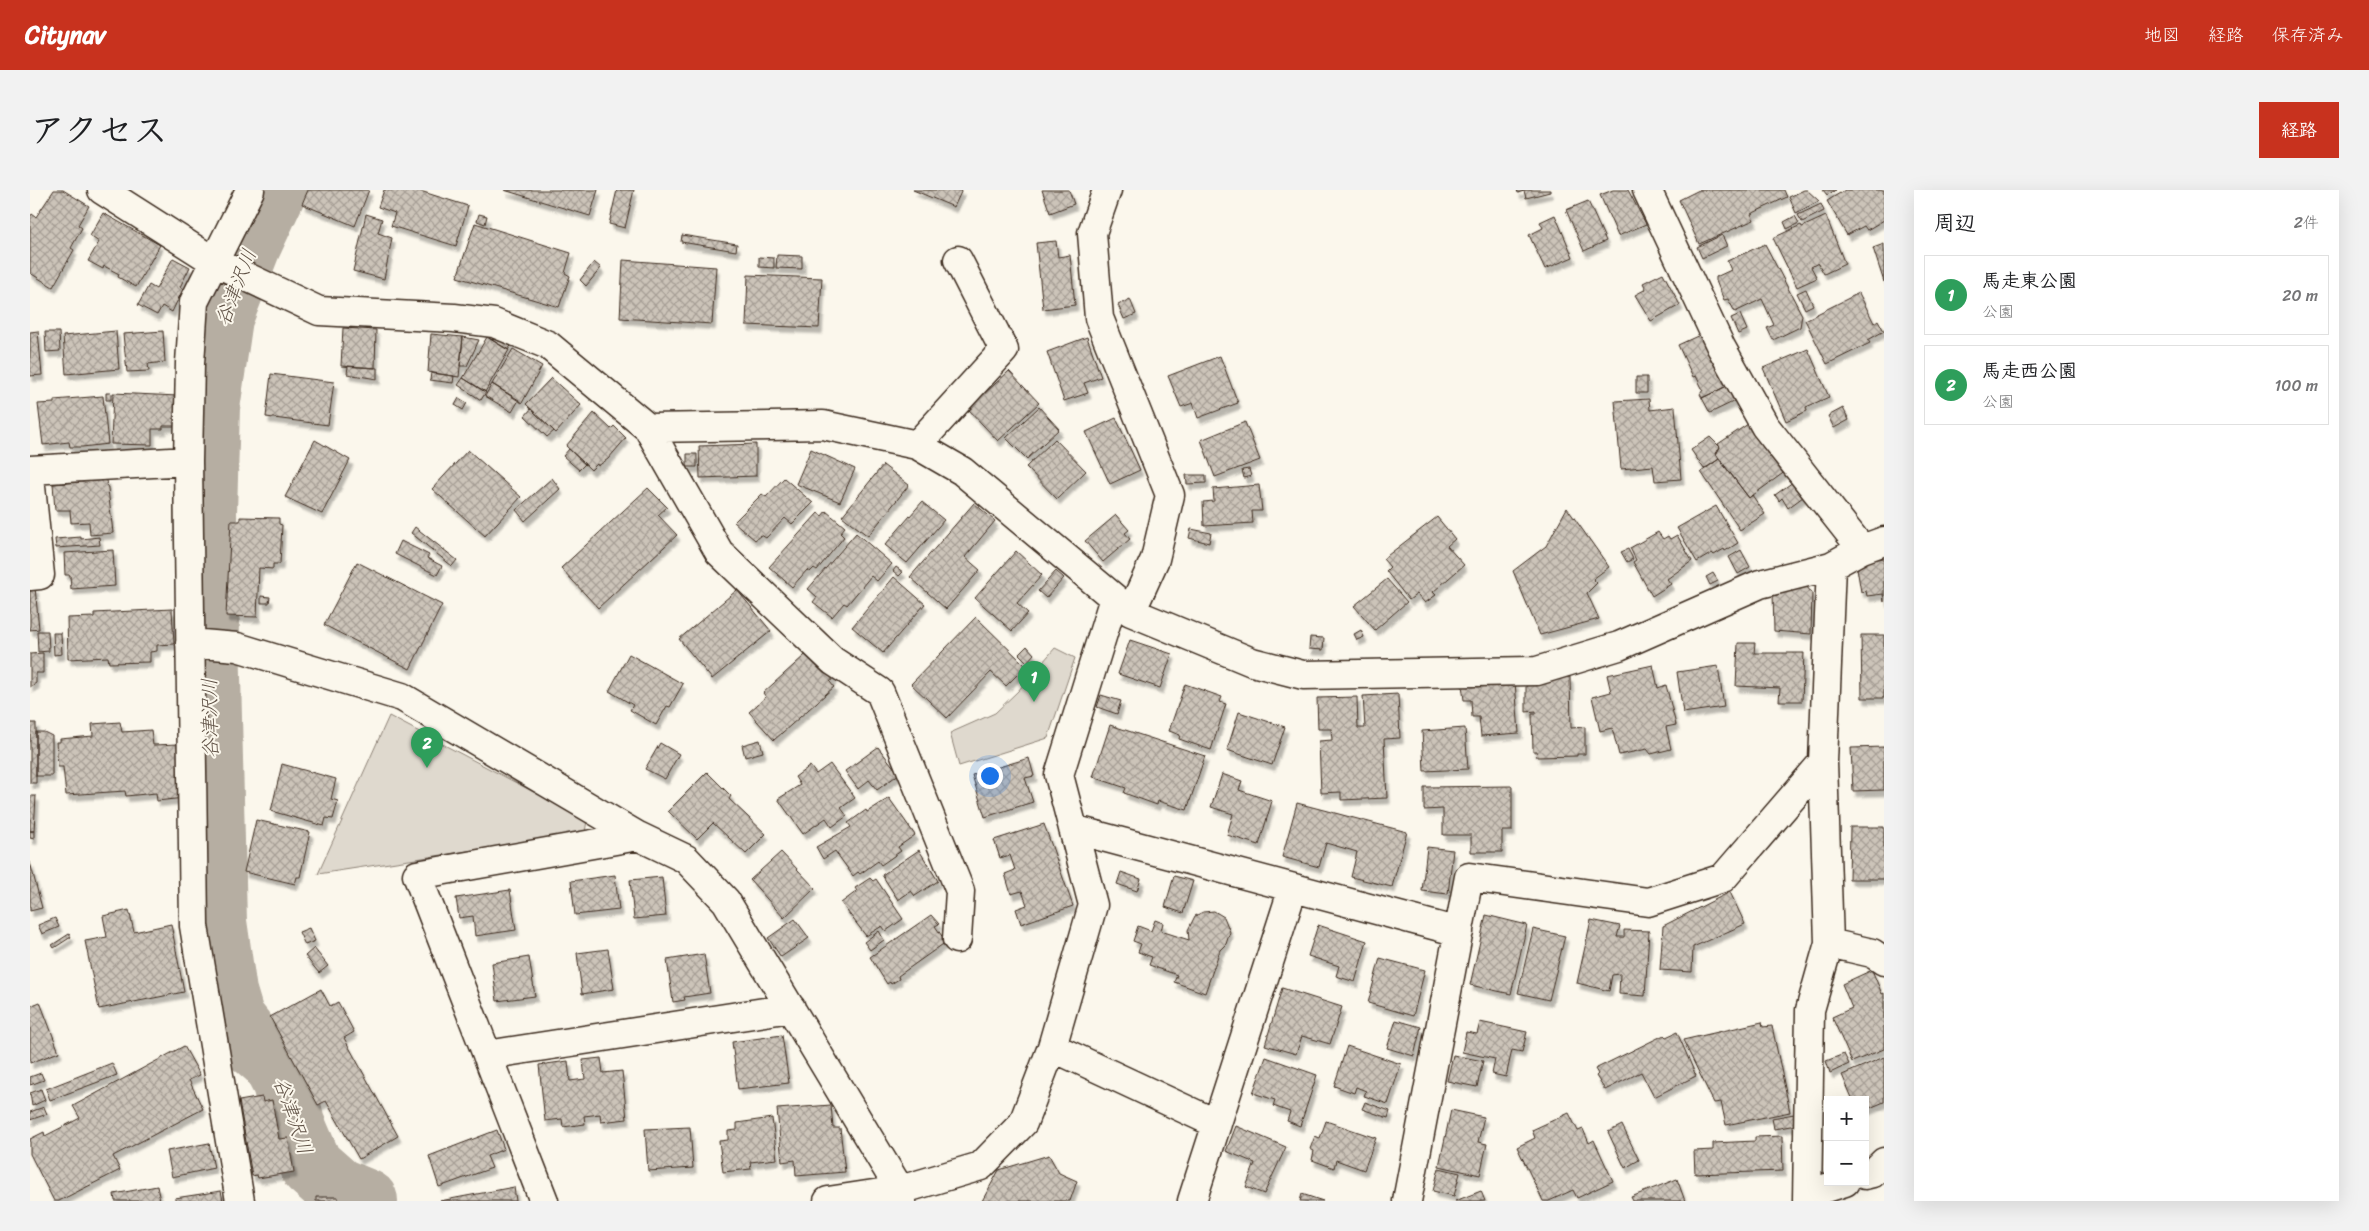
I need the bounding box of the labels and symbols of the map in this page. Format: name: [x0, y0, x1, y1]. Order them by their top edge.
water label: 谷津沢川: [205, 243, 267, 331]
pin: 1: [1018, 661, 1050, 702]
water label: 谷津沢川: [192, 678, 228, 758]
pin: 2: [411, 727, 443, 768]
your location: [977, 763, 1003, 789]
water label: 谷津沢川: [263, 1072, 323, 1160]

